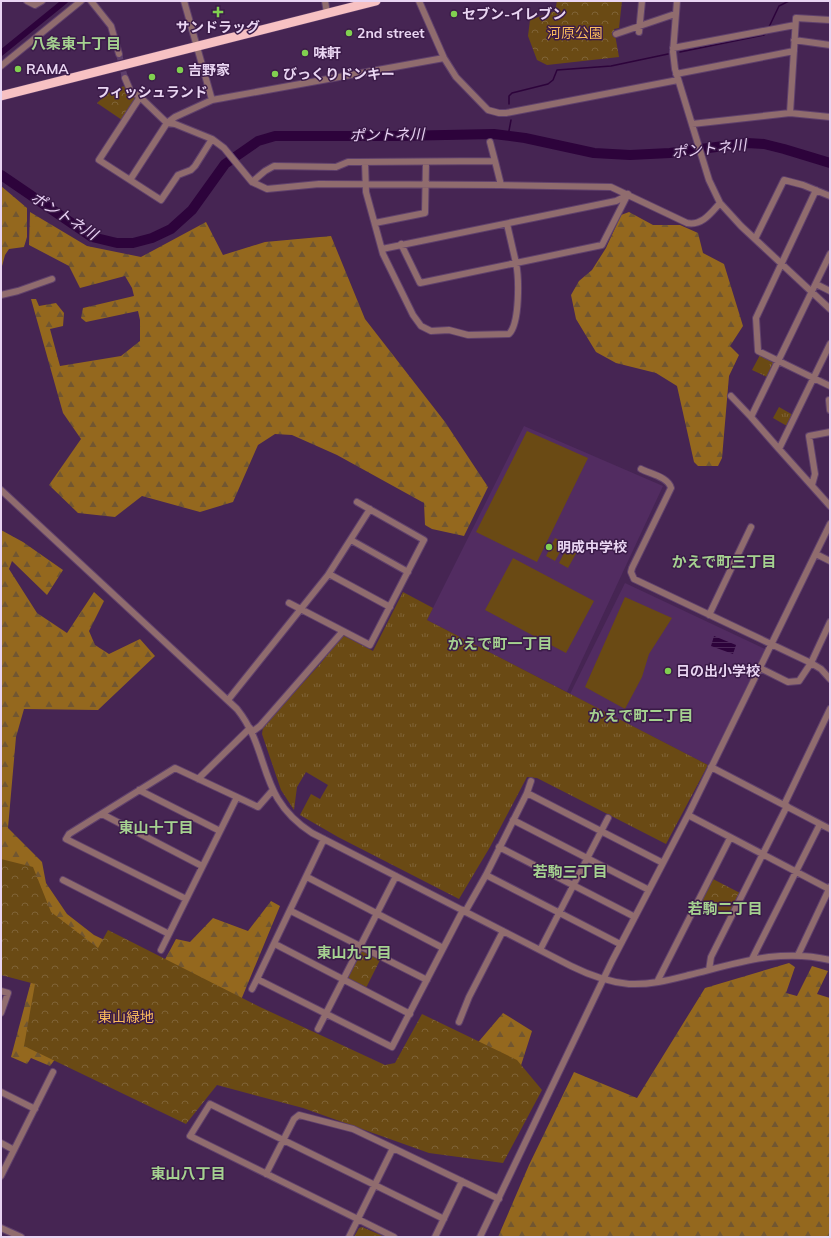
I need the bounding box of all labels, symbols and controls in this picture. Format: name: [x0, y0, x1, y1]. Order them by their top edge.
place label: セブン-イレブン: [462, 5, 566, 23]
marker: サンドラッグ: [213, 7, 223, 17]
marker: セブン-イレブン: [449, 9, 459, 19]
place label: サンドラッグ: [176, 18, 260, 36]
place label: 2nd street: [357, 24, 425, 42]
park label: 河原公園: [547, 24, 603, 42]
marker: 2nd street: [344, 28, 354, 38]
district label: 八条東十丁目: [31, 34, 121, 53]
place label: 味軒: [313, 44, 341, 62]
marker: 味軒: [300, 48, 310, 58]
place label: RAMA: [26, 60, 69, 78]
place label: 吉野家: [188, 61, 230, 79]
marker: RAMA: [13, 64, 23, 74]
marker: 吉野家: [175, 65, 185, 75]
place label: びっくりドンキー: [283, 65, 395, 83]
marker: びっくりドンキー: [270, 69, 280, 79]
marker: フィッシュランド: [147, 72, 157, 82]
place label: フィッシュランド: [96, 83, 208, 101]
water label: ポントネ川: [349, 124, 427, 145]
water label: ポントネ川: [671, 135, 749, 162]
water label: ポントネ川: [27, 188, 103, 245]
place label: 明成中学校: [557, 538, 627, 556]
marker: 明成中学校: [544, 542, 554, 552]
district label: かえで町三丁目: [672, 552, 776, 571]
district label: かえで町一丁目: [448, 634, 552, 653]
place label: 日の出小学校: [676, 662, 760, 680]
marker: 日の出小学校: [663, 666, 673, 676]
district label: かえで町二丁目: [589, 706, 693, 725]
district label: 東山十丁目: [118, 818, 194, 837]
district label: 若駒三丁目: [532, 862, 608, 881]
district label: 若駒二丁目: [687, 899, 763, 918]
district label: 東山九丁目: [316, 943, 392, 962]
park label: 東山緑地: [98, 1008, 154, 1026]
district label: 東山八丁目: [150, 1164, 226, 1183]

